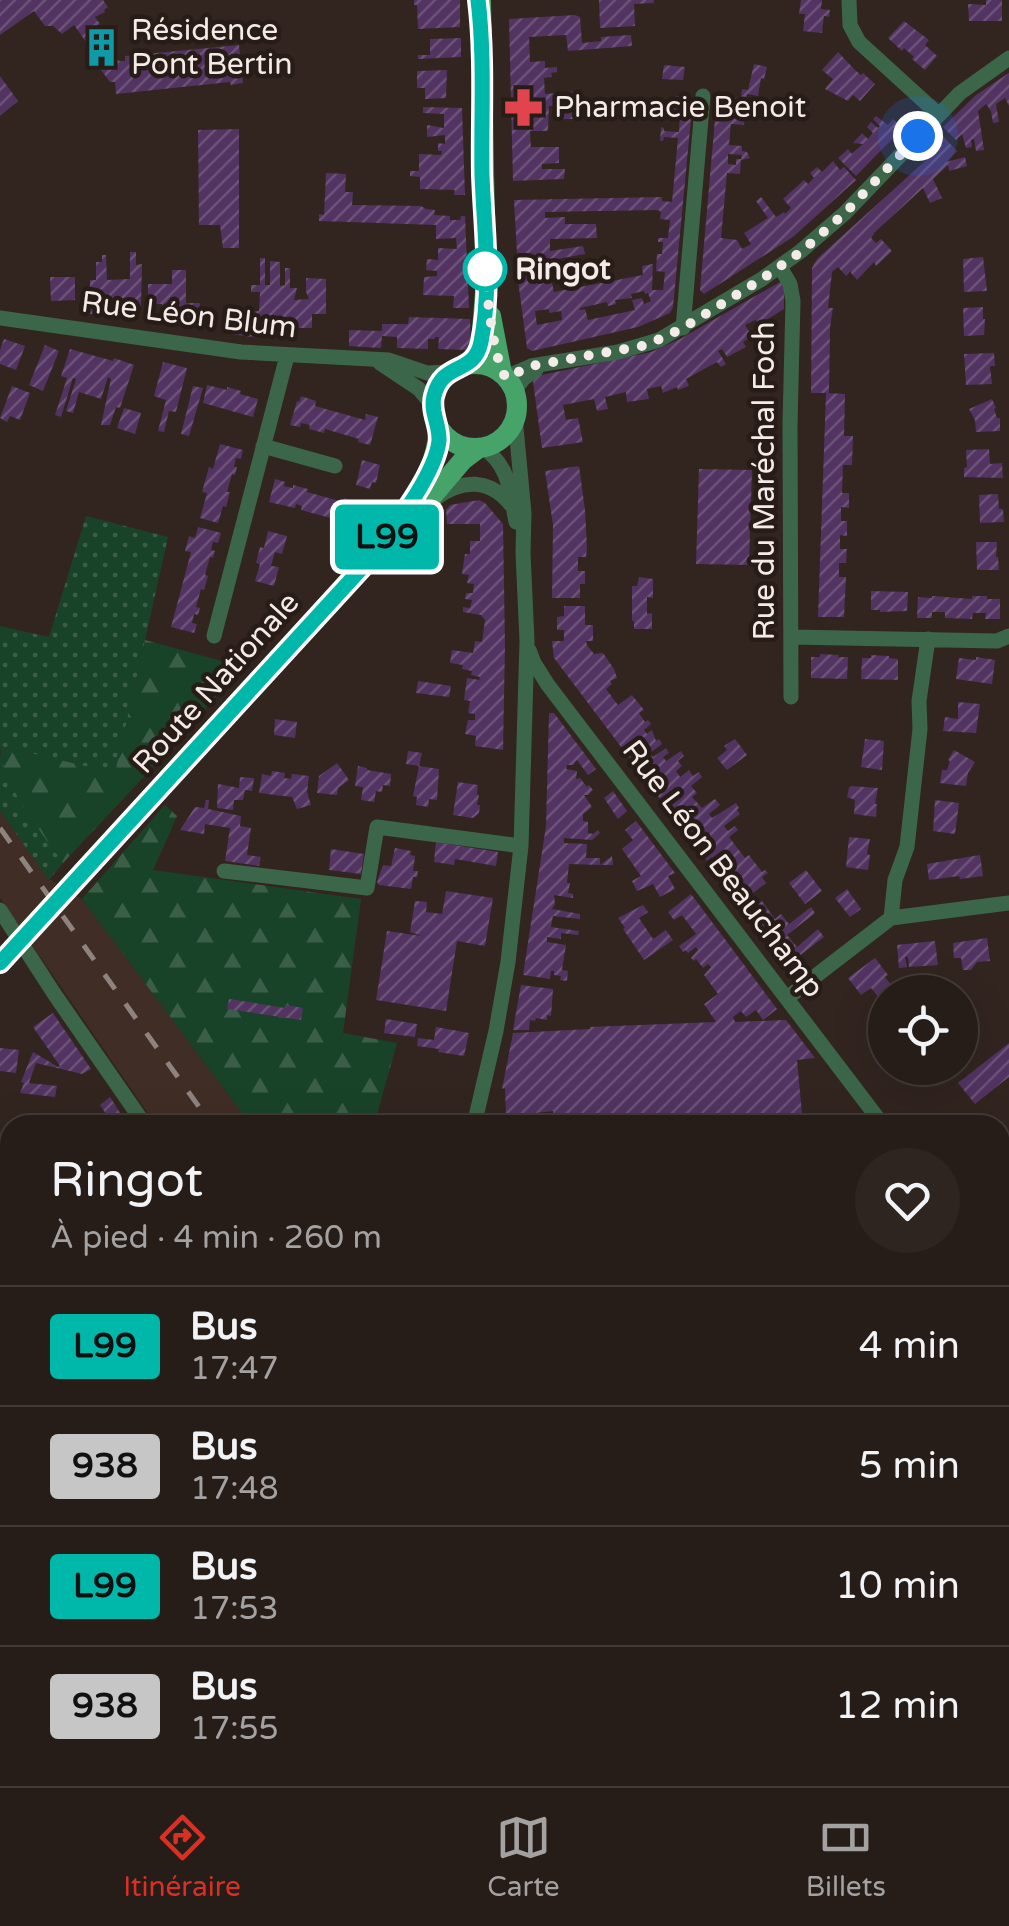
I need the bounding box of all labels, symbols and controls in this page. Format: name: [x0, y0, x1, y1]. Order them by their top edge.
place label: Résidence Pont Bertin: [131, 12, 292, 83]
building icon: Résidence Pont Bertin: [80, 26, 122, 68]
pharmacy icon: Pharmacie Benoit: [503, 86, 545, 128]
place label: Pharmacie Benoit: [554, 89, 806, 126]
your location: [893, 111, 943, 161]
marker: Ringot: [464, 248, 506, 290]
place label: Ringot: [515, 251, 611, 288]
street label: Rue Léon Blum: [79, 283, 299, 347]
street label: Rue du Maréchal Foch: [746, 321, 783, 641]
line badge: L99: [330, 504, 444, 570]
text: L99: [355, 516, 419, 558]
street label: Route Nationale: [125, 585, 307, 781]
street label: Rue Léon Beauchamp: [614, 733, 832, 1005]
map controls: [868, 975, 978, 1085]
button: locate: [868, 975, 978, 1085]
button: heart: [855, 1148, 960, 1253]
text: Ringot: [50, 1152, 203, 1210]
text: À pied · 4 min · 260 m: [50, 1219, 382, 1257]
text: Bus: [190, 1304, 257, 1350]
text: 4 min: [859, 1323, 960, 1369]
text: L99: [73, 1325, 137, 1367]
text: 17:47: [190, 1350, 279, 1388]
text: Bus: [190, 1424, 257, 1470]
text: 5 min: [859, 1443, 960, 1489]
text: 938: [72, 1445, 138, 1487]
text: 17:48: [190, 1470, 279, 1508]
text: Bus: [190, 1544, 257, 1590]
text: 10 min: [835, 1563, 960, 1609]
text: L99: [73, 1565, 137, 1607]
text: 17:53: [190, 1590, 279, 1628]
text: Bus: [190, 1664, 257, 1710]
text: 12 min: [835, 1683, 960, 1729]
text: 938: [72, 1685, 138, 1727]
text: 17:55: [190, 1710, 279, 1748]
tab: Itinéraire: [123, 1810, 241, 1904]
tab: Carte: [487, 1810, 560, 1904]
tab: Billets: [806, 1810, 886, 1904]

